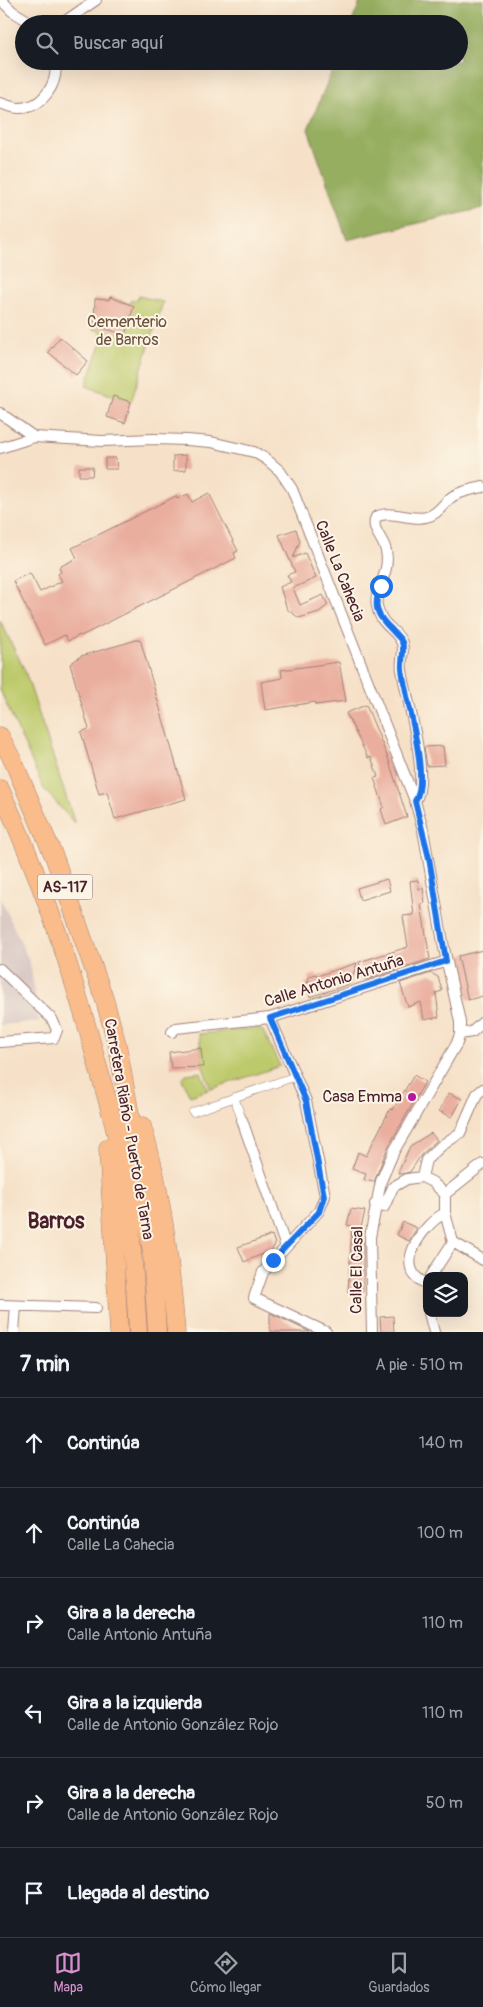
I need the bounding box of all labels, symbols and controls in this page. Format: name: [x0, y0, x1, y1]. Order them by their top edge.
search box: [15, 15, 468, 70]
icon: search: [33, 29, 61, 57]
text: Buscar aquí: [73, 31, 164, 55]
park label: Cementerio de Barros: [87, 312, 167, 350]
street label: Calle La Cahecia: [311, 517, 369, 625]
route start: [370, 575, 393, 598]
road number: AS-117: [38, 874, 92, 900]
street label: Calle Antonio Antuña: [262, 950, 406, 1012]
street label: Carretera Riaño - Puerto de Tarna: [100, 1017, 158, 1241]
place label: Casa Emma: [322, 1087, 402, 1107]
marker: Casa Emma: [406, 1091, 418, 1103]
district label: Barros: [28, 1208, 85, 1235]
street label: Calle El Casal: [346, 1226, 368, 1314]
route end: [262, 1249, 285, 1272]
map controls: [423, 1272, 468, 1317]
button: layers: [423, 1272, 468, 1317]
text: 7 min: [20, 1351, 70, 1378]
text: A pie · 510 m: [375, 1355, 463, 1375]
icon: ahead: [20, 1429, 48, 1457]
text: Continúa: [67, 1431, 140, 1455]
text: 140 m: [419, 1433, 463, 1453]
text: Continúa: [67, 1511, 140, 1535]
icon: ahead: [20, 1519, 48, 1547]
text: 100 m: [417, 1523, 463, 1543]
text: Calle La Cahecia: [67, 1535, 174, 1555]
text: Gira a la derecha: [67, 1601, 195, 1625]
icon: right: [20, 1609, 48, 1637]
text: 110 m: [422, 1613, 463, 1633]
text: Calle Antonio Antuña: [67, 1625, 212, 1645]
text: Gira a la izquierda: [67, 1691, 202, 1715]
icon: left: [20, 1699, 48, 1727]
text: 110 m: [422, 1703, 463, 1723]
text: Calle de Antonio González Rojo: [67, 1715, 278, 1735]
text: Gira a la derecha: [67, 1781, 195, 1805]
icon: right: [20, 1789, 48, 1817]
text: 50 m: [426, 1793, 463, 1813]
text: Calle de Antonio González Rojo: [67, 1805, 278, 1825]
icon: arrive: [20, 1879, 48, 1907]
text: Llegada al destino: [67, 1881, 209, 1905]
tab: Mapa: [53, 1949, 83, 1996]
tab: Cómo llegar: [190, 1949, 261, 1996]
tab: Guardados: [368, 1949, 430, 1996]

